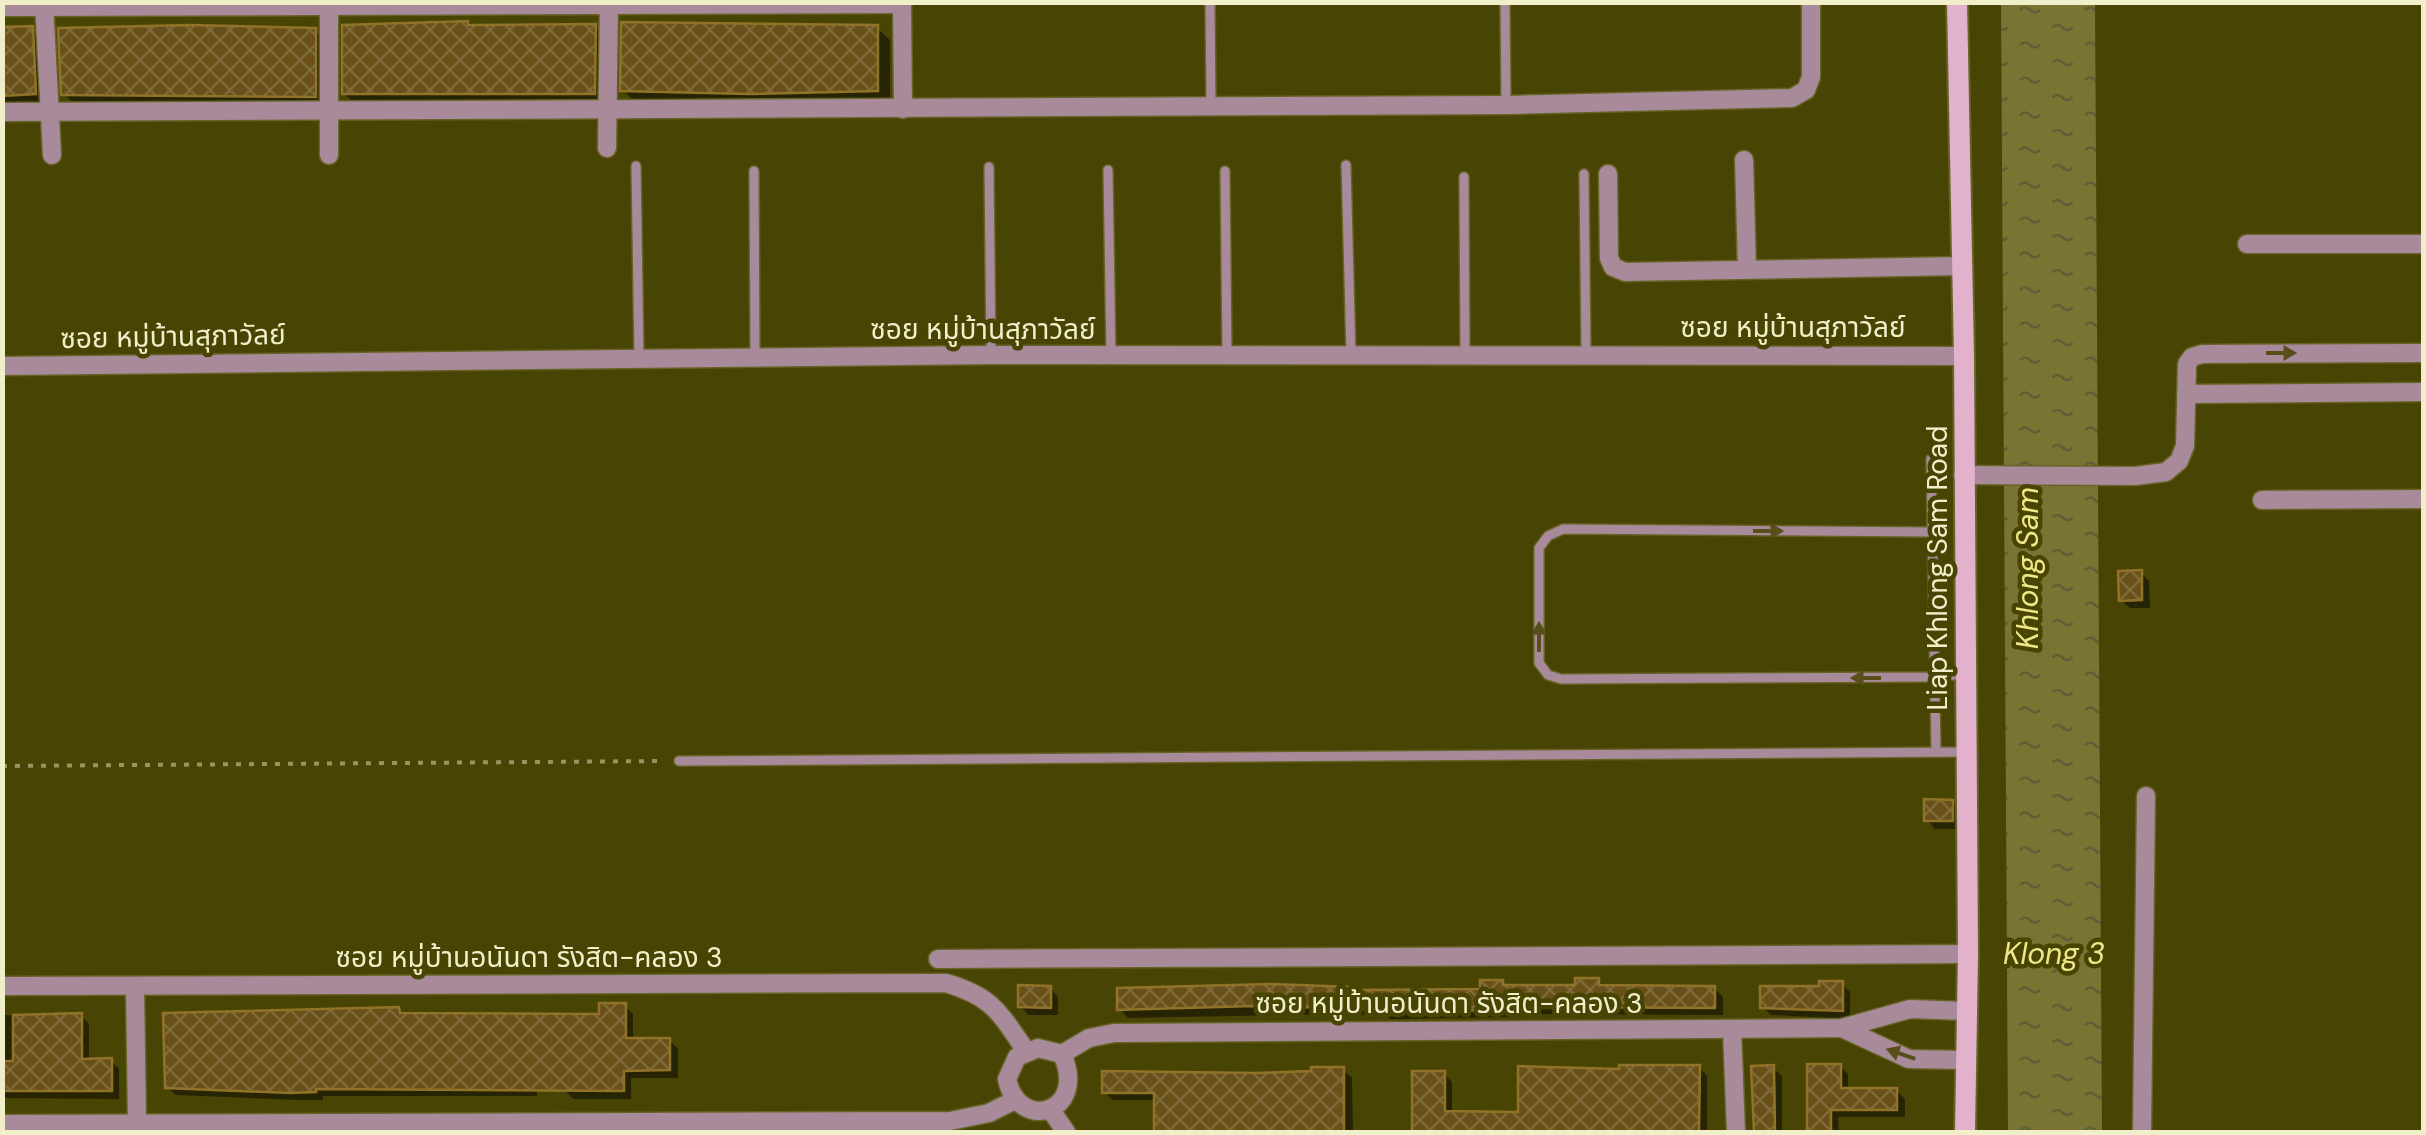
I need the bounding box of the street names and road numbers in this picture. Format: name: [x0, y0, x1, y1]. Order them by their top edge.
street label: ซอย หมู่บ้านสุภาวัลย์: [1680, 309, 1906, 346]
street label: ซอย หมู่บ้านสุภาวัลย์: [870, 311, 1096, 348]
street label: ซอย หมู่บ้านสุภาวัลย์: [60, 316, 286, 357]
street label: Liap Khlong Sam Road: [1919, 425, 1956, 711]
street label: ซอย หมู่บ้านอนันดา รังสิต-คลอง 3: [335, 939, 723, 976]
street label: ซอย หมู่บ้านอนันดา รังสิต-คลอง 3: [1255, 985, 1643, 1022]

